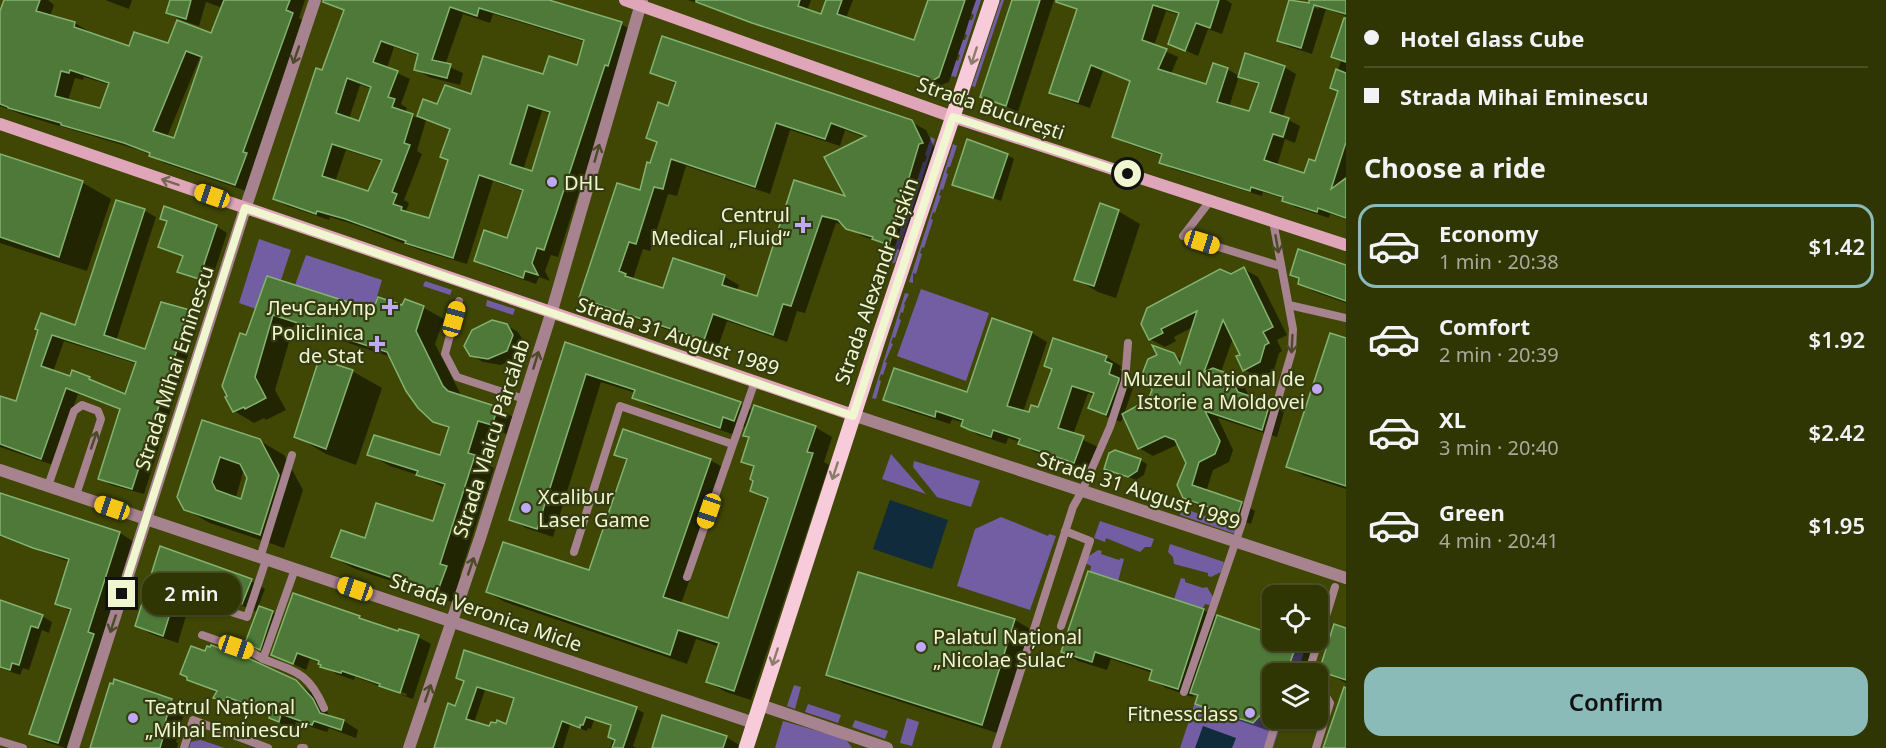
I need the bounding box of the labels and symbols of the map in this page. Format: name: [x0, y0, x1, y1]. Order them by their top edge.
one-way arrow: [290, 45, 301, 64]
one-way arrow: [968, 46, 979, 65]
street label: Strada București: [914, 70, 1068, 146]
one-way arrow: [592, 144, 603, 163]
route start: [1114, 160, 1141, 187]
place label: DHL: [564, 169, 604, 196]
street label: Strada Alexandr Pușkin: [828, 174, 924, 388]
one-way arrow: [161, 175, 180, 186]
marker: DHL: [545, 175, 559, 189]
car: [192, 182, 232, 210]
place label: Centrul Medical „Fluid“: [651, 201, 790, 251]
marker: Centrul Medical „Fluid“: [794, 216, 812, 234]
car: [1182, 228, 1222, 256]
one-way arrow: [1272, 233, 1283, 253]
street label: Strada Mihai Eminescu: [128, 262, 220, 474]
street label: Strada 31 August 1989: [573, 290, 783, 382]
place label: ЛечСанУпр: [267, 294, 376, 321]
marker: ЛечСанУпр: [381, 298, 399, 316]
car: [441, 299, 467, 339]
place label: Policlinica de Stat: [271, 319, 364, 369]
one-way arrow: [1286, 334, 1297, 353]
marker: Policlinica de Stat: [368, 335, 386, 353]
street label: Strada Vlaicu Pârcălab: [446, 335, 536, 541]
one-way arrow: [531, 351, 542, 370]
place label: Muzeul Național de Istorie a Moldovei: [1123, 365, 1305, 415]
marker: Muzeul Național de Istorie a Moldovei: [1310, 382, 1324, 396]
one-way arrow: [90, 431, 101, 450]
street label: Strada 31 August 1989: [1034, 444, 1244, 536]
one-way arrow: [829, 461, 840, 480]
place label: Xcalibur Laser Game: [538, 483, 650, 533]
car: [695, 491, 723, 531]
car: [92, 494, 132, 522]
marker: Xcalibur Laser Game: [519, 501, 533, 515]
one-way arrow: [466, 557, 477, 576]
street label: Strada Veronica Micle: [386, 566, 586, 658]
callout: 2 min: [143, 573, 242, 615]
car: [335, 575, 375, 603]
route end: [108, 580, 135, 607]
one-way arrow: [107, 614, 118, 633]
place label: Palatul Național „Nicolae Sulac”: [933, 623, 1082, 673]
car: [216, 633, 256, 661]
marker: Palatul Național „Nicolae Sulac”: [914, 640, 928, 654]
one-way arrow: [769, 647, 780, 666]
one-way arrow: [423, 684, 434, 703]
place label: Teatrul Național „Mihai Eminescu”: [145, 693, 308, 743]
place label: Fitnessclass: [1127, 700, 1238, 727]
marker: Fitnessclass: [1243, 706, 1257, 720]
marker: Teatrul Național „Mihai Eminescu”: [126, 711, 140, 725]

